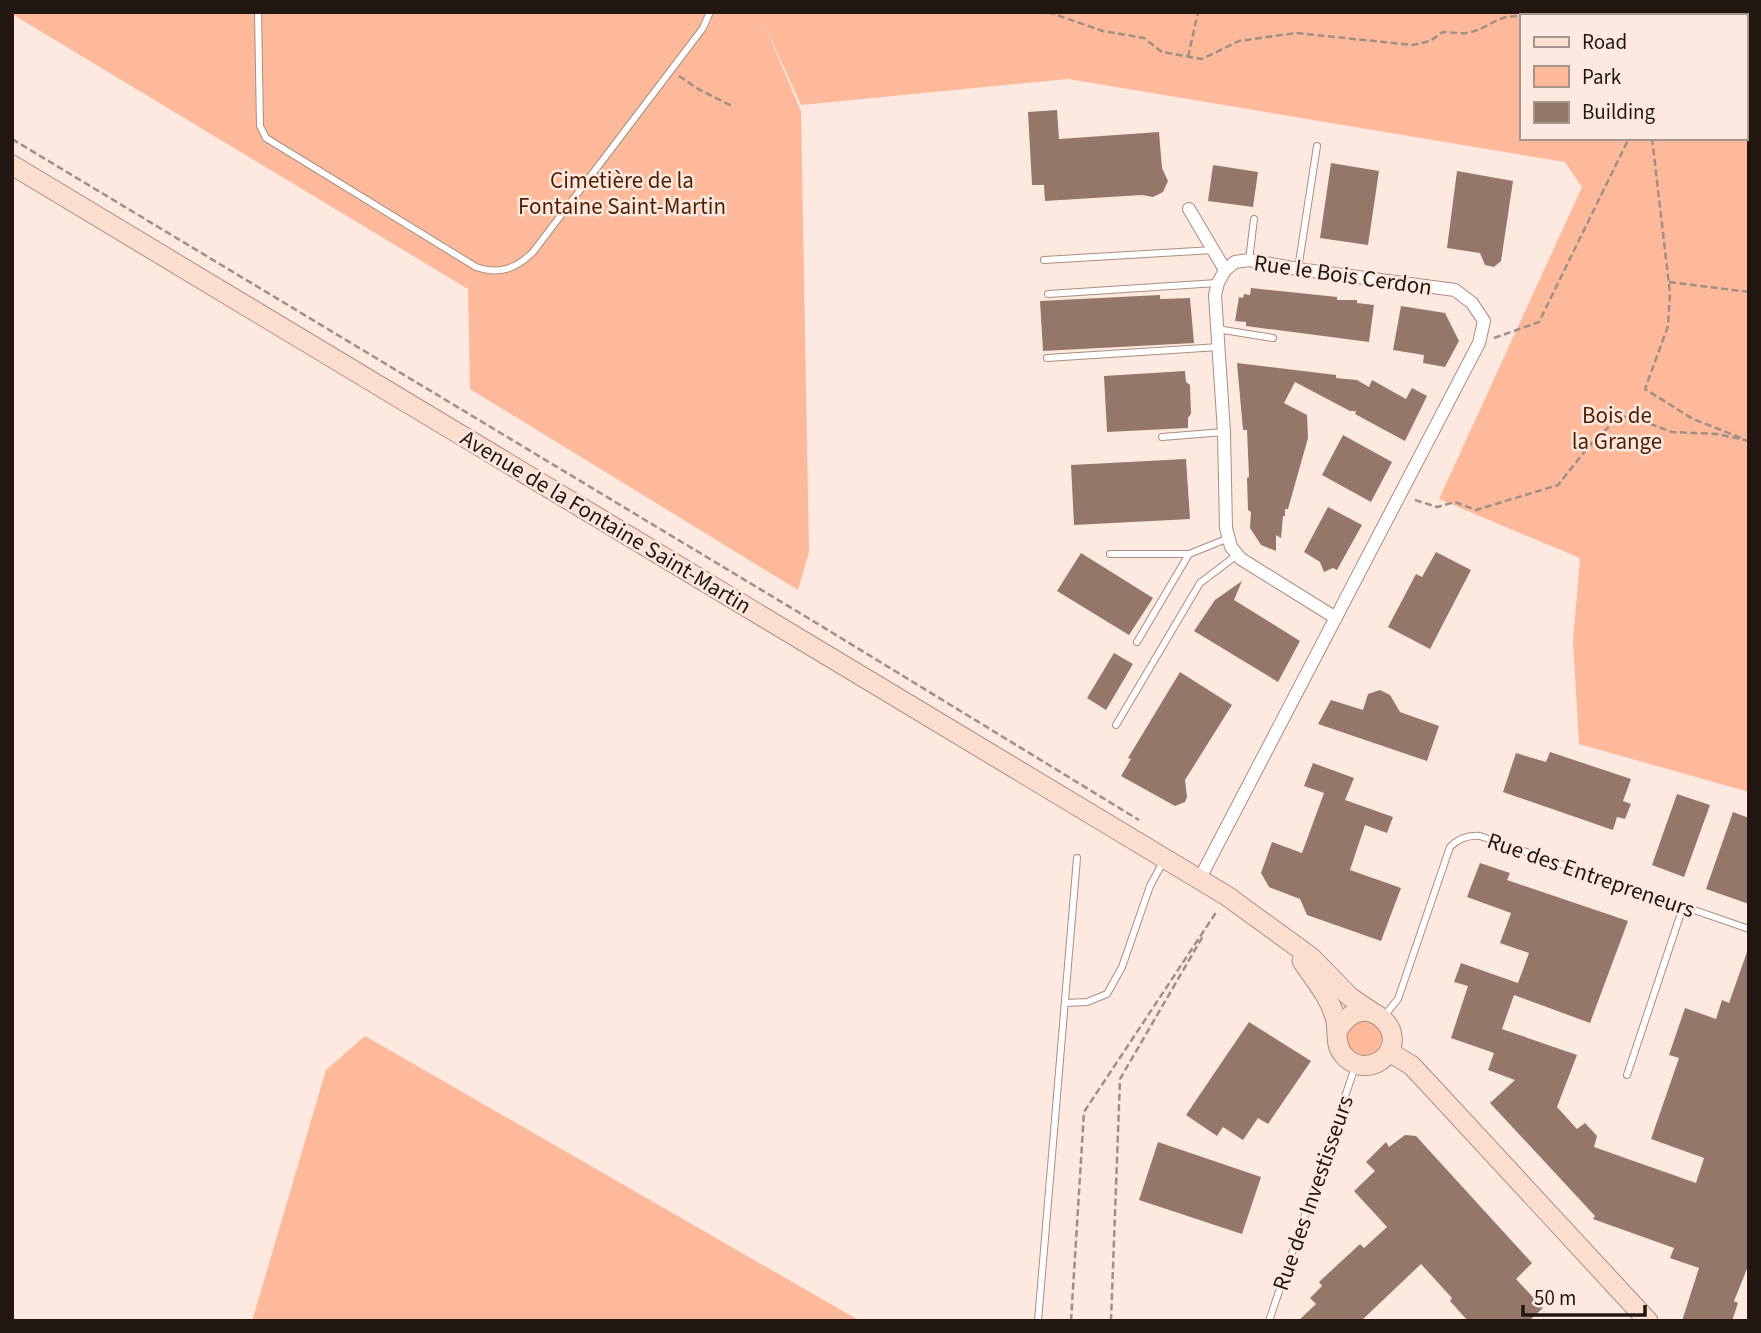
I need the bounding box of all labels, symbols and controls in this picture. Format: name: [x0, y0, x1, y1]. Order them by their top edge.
legend: [1520, 14, 1747, 140]
text: Road: [1582, 27, 1627, 57]
text: Park: [1582, 62, 1622, 92]
text: Building: [1582, 97, 1656, 127]
park label: Cimetière de la Fontaine Saint-Martin: [518, 164, 726, 223]
street label: Rue le Bois Cerdon: [1252, 246, 1434, 304]
park label: Bois de la Grange: [1572, 399, 1662, 458]
street label: Avenue de la Fontaine Saint-Martin: [454, 422, 758, 622]
street label: Rue des Entrepreneurs: [1483, 824, 1699, 926]
street label: Rue des Investisseurs: [1264, 1091, 1362, 1295]
scale bar: [1523, 1274, 1646, 1318]
text: 50 m: [1534, 1283, 1576, 1313]

